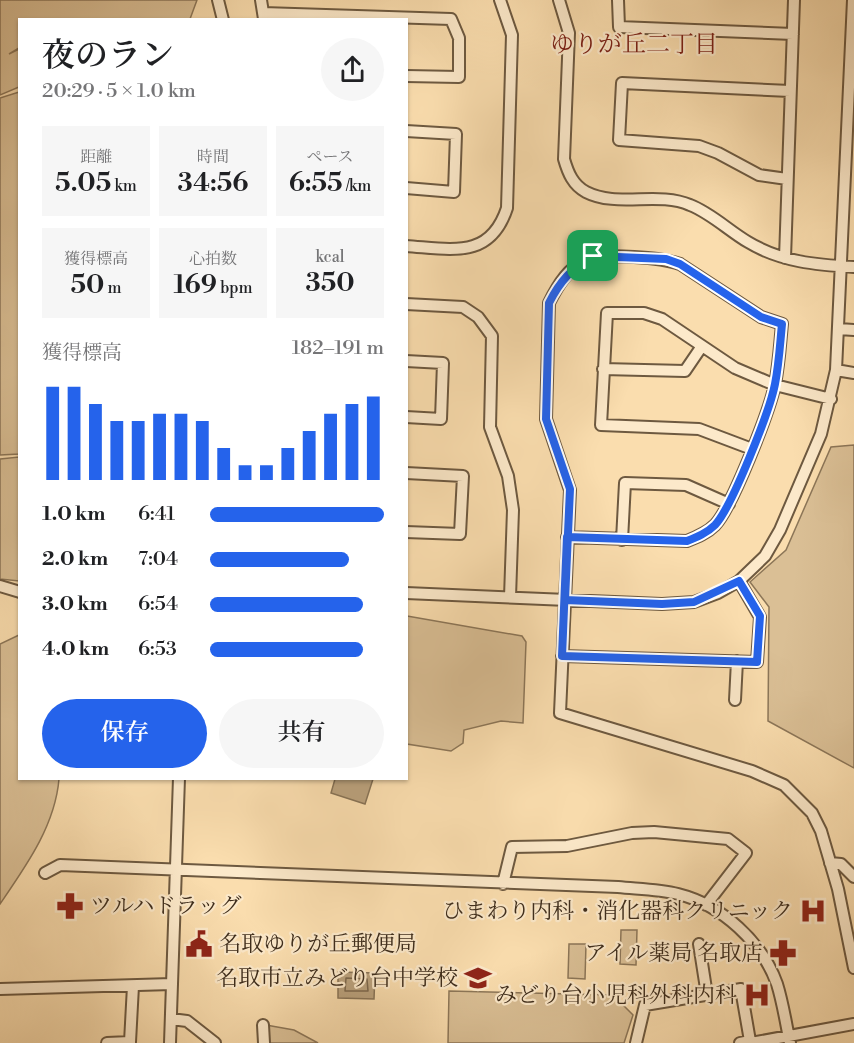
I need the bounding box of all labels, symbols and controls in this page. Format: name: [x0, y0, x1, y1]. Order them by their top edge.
district label: ゆりが丘二丁目: [550, 30, 718, 60]
text: 夜のラン: [42, 36, 174, 77]
button: share: [321, 38, 384, 101]
text: 20:29 · 5 × 1.0 km: [42, 79, 196, 104]
text: 距離: [80, 147, 112, 167]
text: 時間: [197, 147, 229, 167]
text: ペース: [306, 147, 354, 167]
text: 5.05: [55, 167, 111, 199]
text: 34:56: [178, 167, 248, 199]
text: 6:55: [289, 167, 343, 199]
text: km: [111, 176, 137, 196]
text: /km: [343, 176, 371, 196]
pin: [567, 230, 618, 281]
icon: arrive: [576, 239, 609, 272]
text: kcal: [315, 247, 345, 267]
text: 獲得標高: [64, 249, 128, 269]
text: 心拍数: [189, 249, 237, 269]
text: 350: [305, 267, 355, 299]
text: 50: [70, 269, 104, 301]
text: 169: [173, 269, 217, 301]
text: m: [104, 278, 122, 298]
text: bpm: [217, 278, 253, 298]
text: 182–191 m: [292, 336, 384, 361]
text: 獲得標高: [42, 341, 122, 366]
text: 1.0 km: [42, 502, 106, 527]
text: 6:41: [138, 502, 175, 527]
text: 2.0 km: [42, 547, 108, 572]
text: 7:04: [138, 547, 178, 572]
text: 3.0 km: [42, 592, 108, 617]
text: 6:54: [138, 592, 178, 617]
text: 4.0 km: [42, 637, 109, 662]
text: 6:53: [138, 637, 177, 662]
button: 保存: [42, 699, 207, 768]
button: 共有: [219, 699, 384, 768]
pharmacy icon: ツルハドラッグ: [55, 891, 85, 921]
place label: ツルハドラッグ: [90, 893, 242, 920]
hospital icon: ひまわり内科・消化器科クリニック: [798, 896, 828, 926]
place label: ひまわり内科・消化器科クリニック: [442, 898, 793, 925]
public building icon: 名取ゆりが丘郵便局: [184, 929, 214, 959]
place label: 名取ゆりが丘郵便局: [219, 931, 417, 958]
pharmacy icon: アイル薬局 名取店: [768, 938, 798, 968]
place label: アイル薬局 名取店: [584, 940, 763, 967]
school or university icon: 名取市立みどり台中学校: [463, 963, 493, 993]
place label: 名取市立みどり台中学校: [216, 965, 458, 992]
hospital icon: みどり台小児科外科内科: [742, 980, 772, 1010]
place label: みどり台小児科外科内科: [495, 982, 737, 1009]

